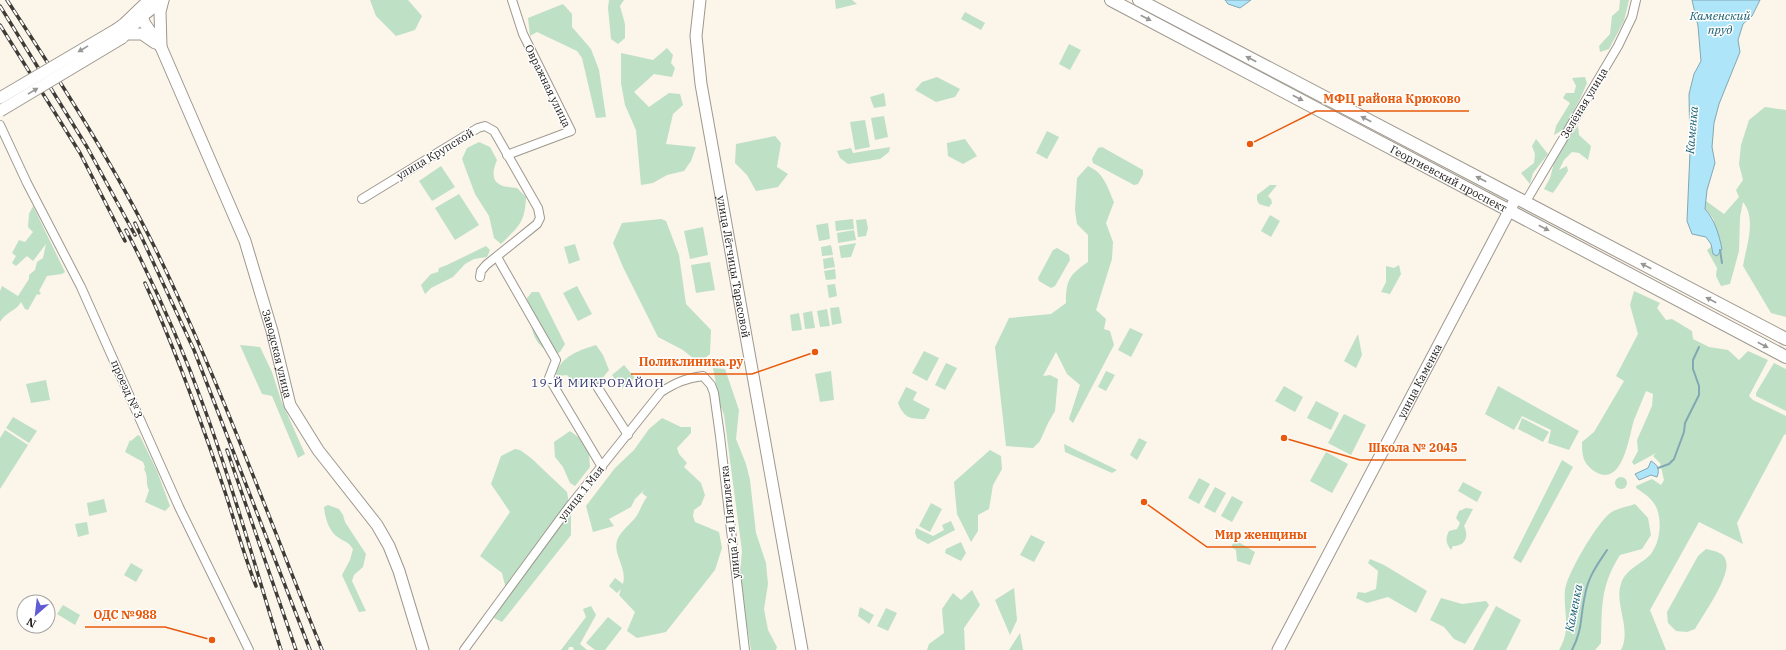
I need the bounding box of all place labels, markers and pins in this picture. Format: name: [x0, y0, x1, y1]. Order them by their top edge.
callout: МФЦ района Крюково: [1316, 87, 1469, 111]
callout: Поликлиника.ру: [631, 350, 752, 374]
callout: Школа № 2045: [1360, 436, 1466, 460]
callout: Мир женщины: [1207, 523, 1316, 547]
callout: ОДС №988: [85, 603, 165, 627]

